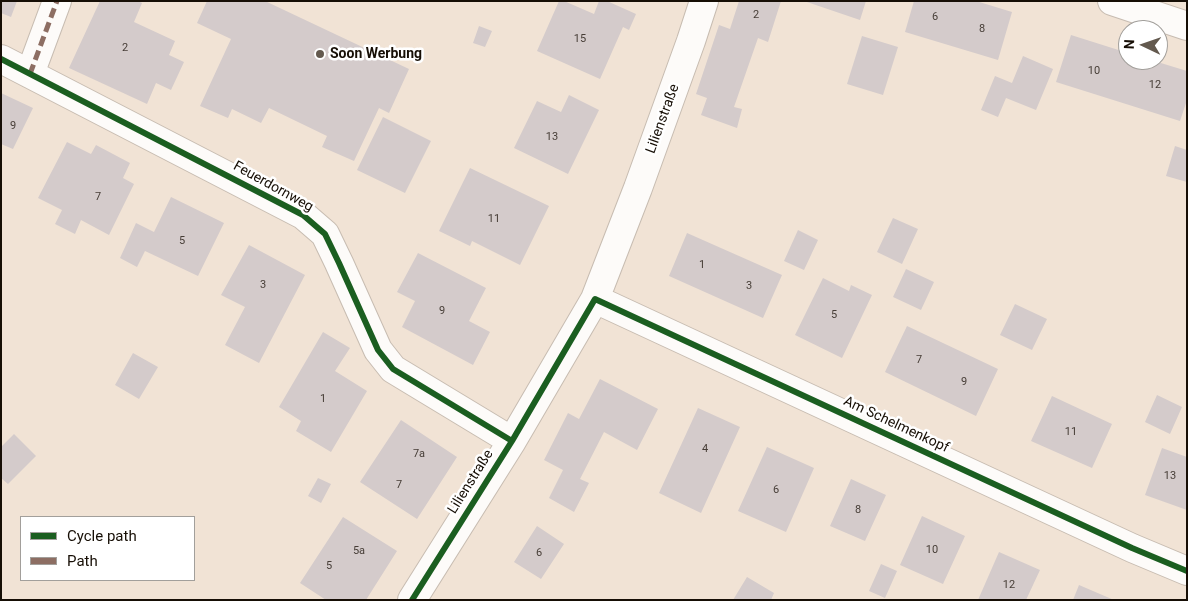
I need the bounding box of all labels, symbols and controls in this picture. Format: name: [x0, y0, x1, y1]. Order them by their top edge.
house number: 2: [753, 8, 759, 22]
house number: 6: [932, 10, 938, 24]
north arrow: [1118, 20, 1168, 70]
house number: 8: [979, 22, 985, 36]
house number: 15: [574, 32, 586, 46]
text: N: [1121, 39, 1137, 50]
house number: 2: [122, 41, 128, 55]
place label: Soon Werbung: [330, 46, 422, 62]
marker: Soon Werbung: [314, 48, 326, 60]
house number: 10: [1088, 64, 1100, 78]
house number: 12: [1149, 78, 1161, 92]
street label: Lilienstraße: [643, 82, 683, 156]
house number: 9: [10, 119, 16, 133]
house number: 13: [546, 130, 558, 144]
street label: Feuerdornweg: [230, 158, 316, 216]
house number: 7: [95, 190, 101, 204]
house number: 11: [488, 212, 500, 226]
house number: 5: [179, 234, 185, 248]
house number: 1: [699, 258, 705, 272]
house number: 3: [260, 278, 266, 292]
house number: 3: [746, 279, 752, 293]
house number: 9: [439, 304, 445, 318]
house number: 5: [831, 308, 837, 322]
house number: 7: [916, 353, 922, 367]
house number: 9: [961, 375, 967, 389]
house number: 1: [320, 392, 326, 406]
street label: Am Schelmenkopf: [841, 393, 951, 457]
house number: 11: [1065, 425, 1077, 439]
house number: 4: [702, 442, 708, 456]
house number: 7a: [413, 447, 425, 461]
street label: Lilienstraße: [445, 447, 497, 517]
house number: 13: [1164, 469, 1176, 483]
house number: 7: [396, 478, 402, 492]
house number: 6: [773, 483, 779, 497]
house number: 8: [855, 503, 861, 517]
legend: [20, 516, 195, 581]
text: Cycle path: [67, 527, 137, 545]
house number: 10: [926, 543, 938, 557]
house number: 5a: [353, 544, 365, 558]
house number: 6: [536, 546, 542, 560]
text: Path: [67, 552, 98, 570]
house number: 5: [326, 559, 332, 573]
house number: 12: [1003, 578, 1015, 592]

